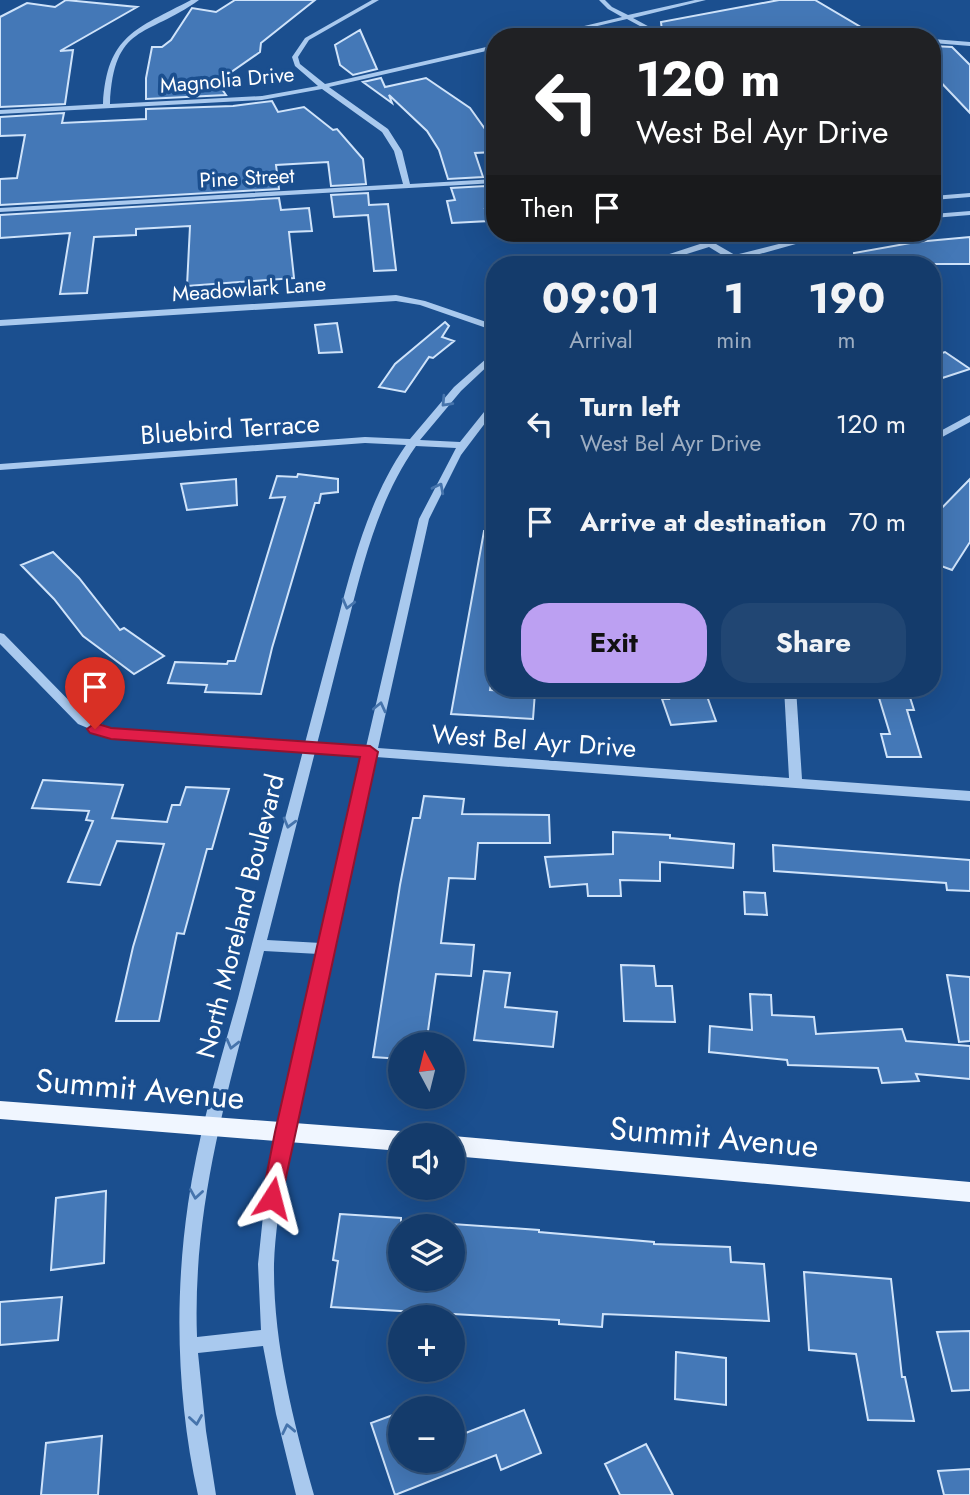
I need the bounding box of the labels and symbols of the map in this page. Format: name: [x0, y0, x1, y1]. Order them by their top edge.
street label: Magnolia Drive: [158, 59, 296, 101]
street label: Pine Street: [199, 161, 295, 195]
street label: Meadowlark Lane: [171, 269, 327, 309]
one-way arrow: [442, 394, 454, 407]
street label: Bluebird Terrace: [139, 404, 321, 454]
one-way arrow: [430, 483, 444, 495]
one-way arrow: [342, 597, 356, 609]
pin: [65, 657, 125, 729]
one-way arrow: [372, 701, 386, 713]
street label: West Bel Ayr Drive: [430, 715, 638, 767]
street label: North Moreland Boulevard: [186, 770, 294, 1062]
one-way arrow: [283, 817, 297, 829]
north arrow: [388, 1032, 466, 1110]
one-way arrow: [226, 1038, 241, 1050]
street label: Summit Avenue: [34, 1057, 246, 1121]
street label: Summit Avenue: [608, 1105, 820, 1169]
position arrow: [235, 1161, 309, 1235]
one-way arrow: [189, 1188, 204, 1200]
one-way arrow: [188, 1415, 203, 1426]
one-way arrow: [282, 1423, 296, 1435]

